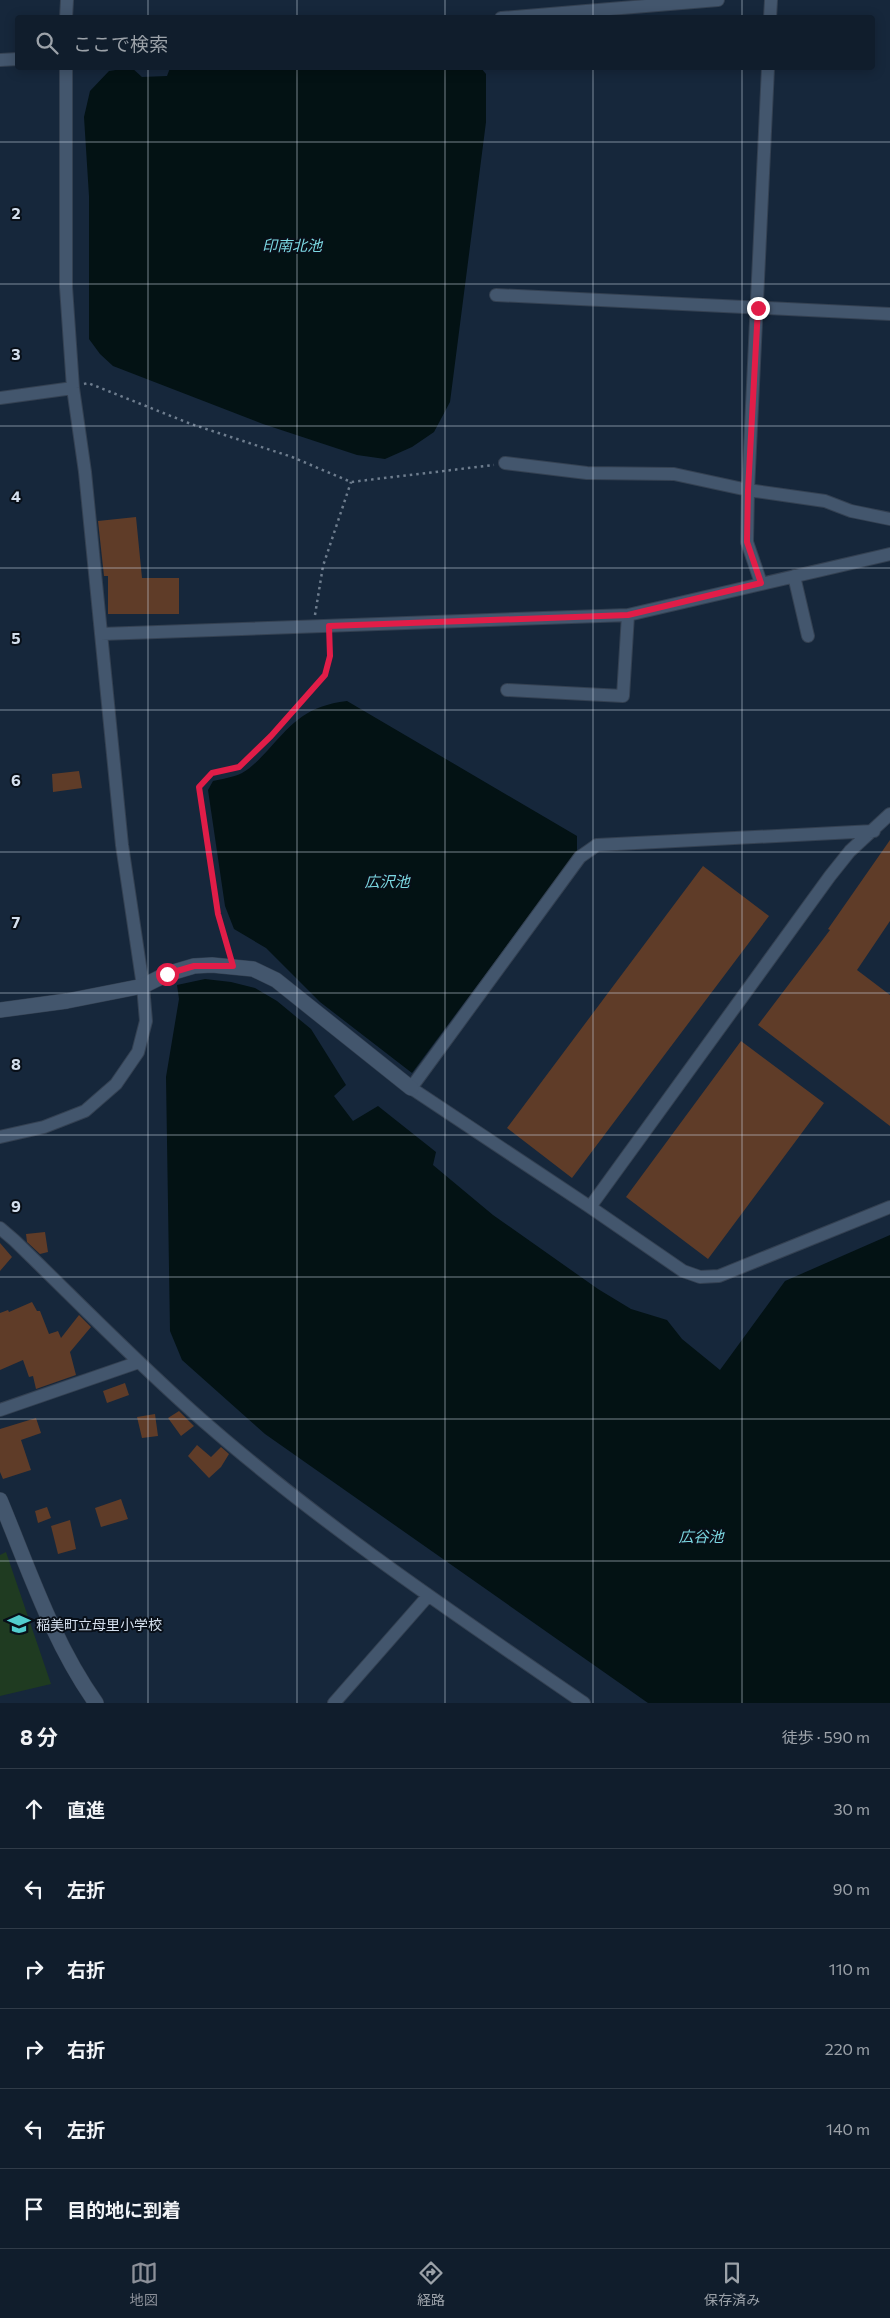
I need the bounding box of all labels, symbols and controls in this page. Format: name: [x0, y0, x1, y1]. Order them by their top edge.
search box: [15, 15, 875, 70]
icon: search: [33, 29, 61, 57]
text: ここで検索: [73, 32, 168, 55]
text: 2: [11, 203, 21, 222]
water label: 印南北池: [262, 236, 324, 254]
route end: [747, 297, 770, 320]
text: 3: [11, 344, 21, 363]
text: 4: [11, 486, 21, 505]
text: 5: [11, 628, 21, 647]
text: 6: [11, 770, 21, 789]
water label: 広沢池: [364, 872, 411, 890]
text: 7: [12, 912, 21, 931]
route start: [156, 963, 179, 986]
text: 8: [11, 1054, 21, 1073]
text: 9: [11, 1196, 21, 1215]
water label: 広谷池: [678, 1527, 725, 1545]
school or university icon: 稲美町立母里小学校: [6, 1611, 32, 1637]
place label: 稲美町立母里小学校: [36, 1616, 162, 1633]
text: 8 分: [20, 1724, 58, 1749]
text: 徒歩 · 590 m: [782, 1727, 870, 1746]
icon: ahead: [20, 1795, 48, 1823]
text: 直進: [67, 1798, 105, 1821]
text: 30 m: [833, 1799, 870, 1818]
icon: left: [20, 1875, 48, 1903]
text: 左折: [67, 1878, 105, 1901]
text: 90 m: [833, 1879, 870, 1898]
icon: right: [20, 1955, 48, 1983]
text: 右折: [67, 1958, 105, 1981]
text: 110 m: [829, 1959, 870, 1978]
icon: right: [20, 2035, 48, 2063]
text: 右折: [67, 2038, 105, 2061]
text: 220 m: [825, 2039, 870, 2058]
icon: left: [20, 2115, 48, 2143]
text: 左折: [67, 2118, 105, 2141]
text: 140 m: [826, 2119, 870, 2138]
icon: arrive: [20, 2195, 48, 2223]
text: 目的地に到着: [67, 2198, 181, 2221]
tab: 地図: [130, 2259, 158, 2309]
tab: 経路: [417, 2259, 445, 2309]
tab: 保存済み: [704, 2259, 760, 2309]

